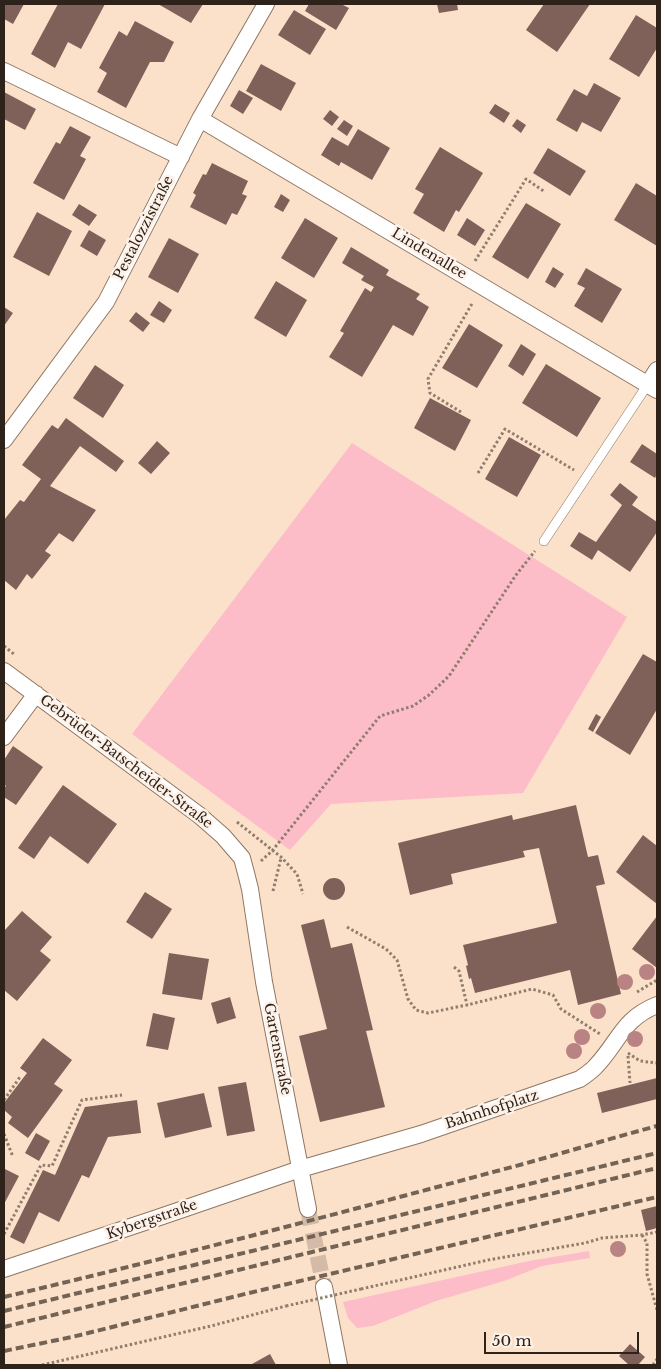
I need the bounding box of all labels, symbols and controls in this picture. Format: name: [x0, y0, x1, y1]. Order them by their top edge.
street label: Pestalozzistraße: [111, 173, 177, 283]
street label: Lindenallee: [388, 225, 470, 283]
street label: Gebrüder-Batscheider-Straße: [36, 692, 216, 832]
street label: Gartenstraße: [260, 1002, 294, 1096]
street label: Bahnhofplatz: [443, 1087, 541, 1133]
street label: Kybergstraße: [105, 1197, 199, 1243]
scale bar: [486, 1322, 641, 1354]
text: 50 m: [492, 1331, 532, 1350]

